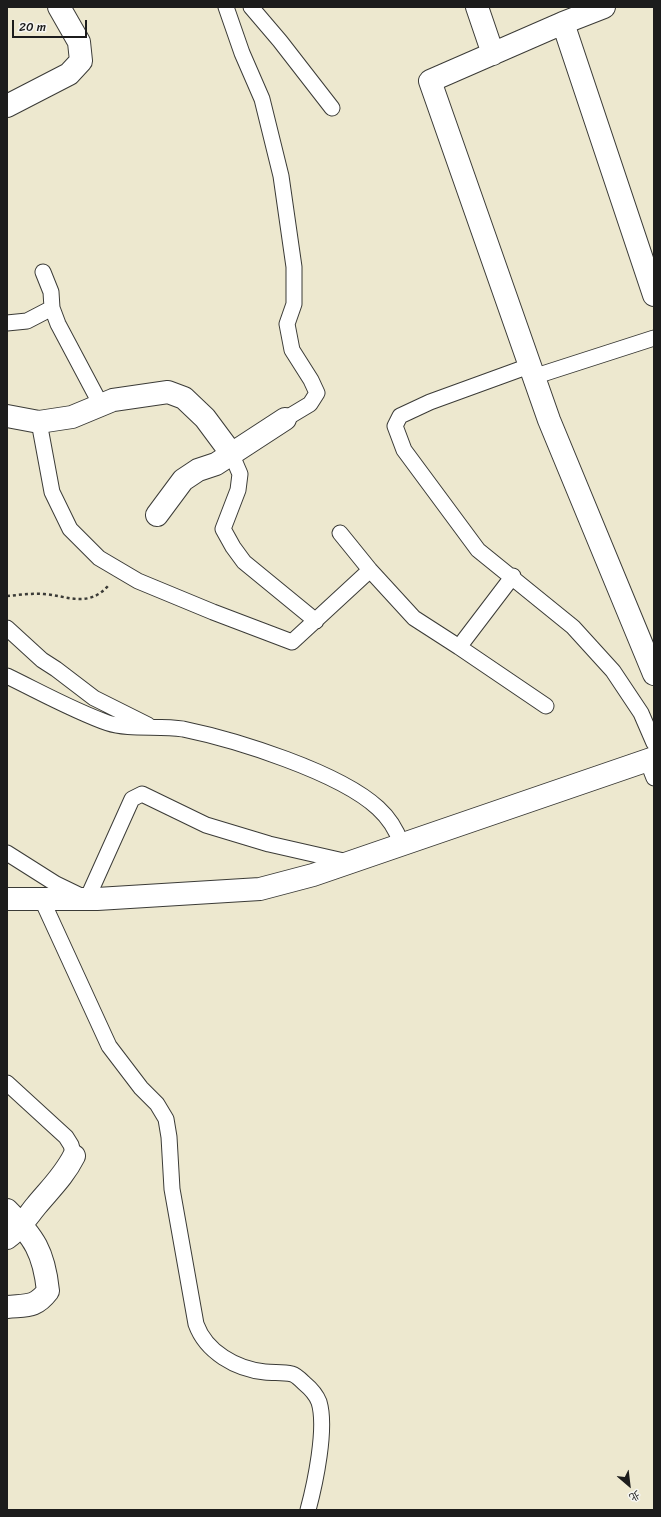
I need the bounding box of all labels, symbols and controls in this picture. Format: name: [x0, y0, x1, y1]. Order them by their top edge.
scale bar: [14, 12, 89, 38]
text: 20 m: [19, 16, 46, 38]
north arrow: [609, 1465, 649, 1505]
text: 北: [626, 1485, 644, 1507]

